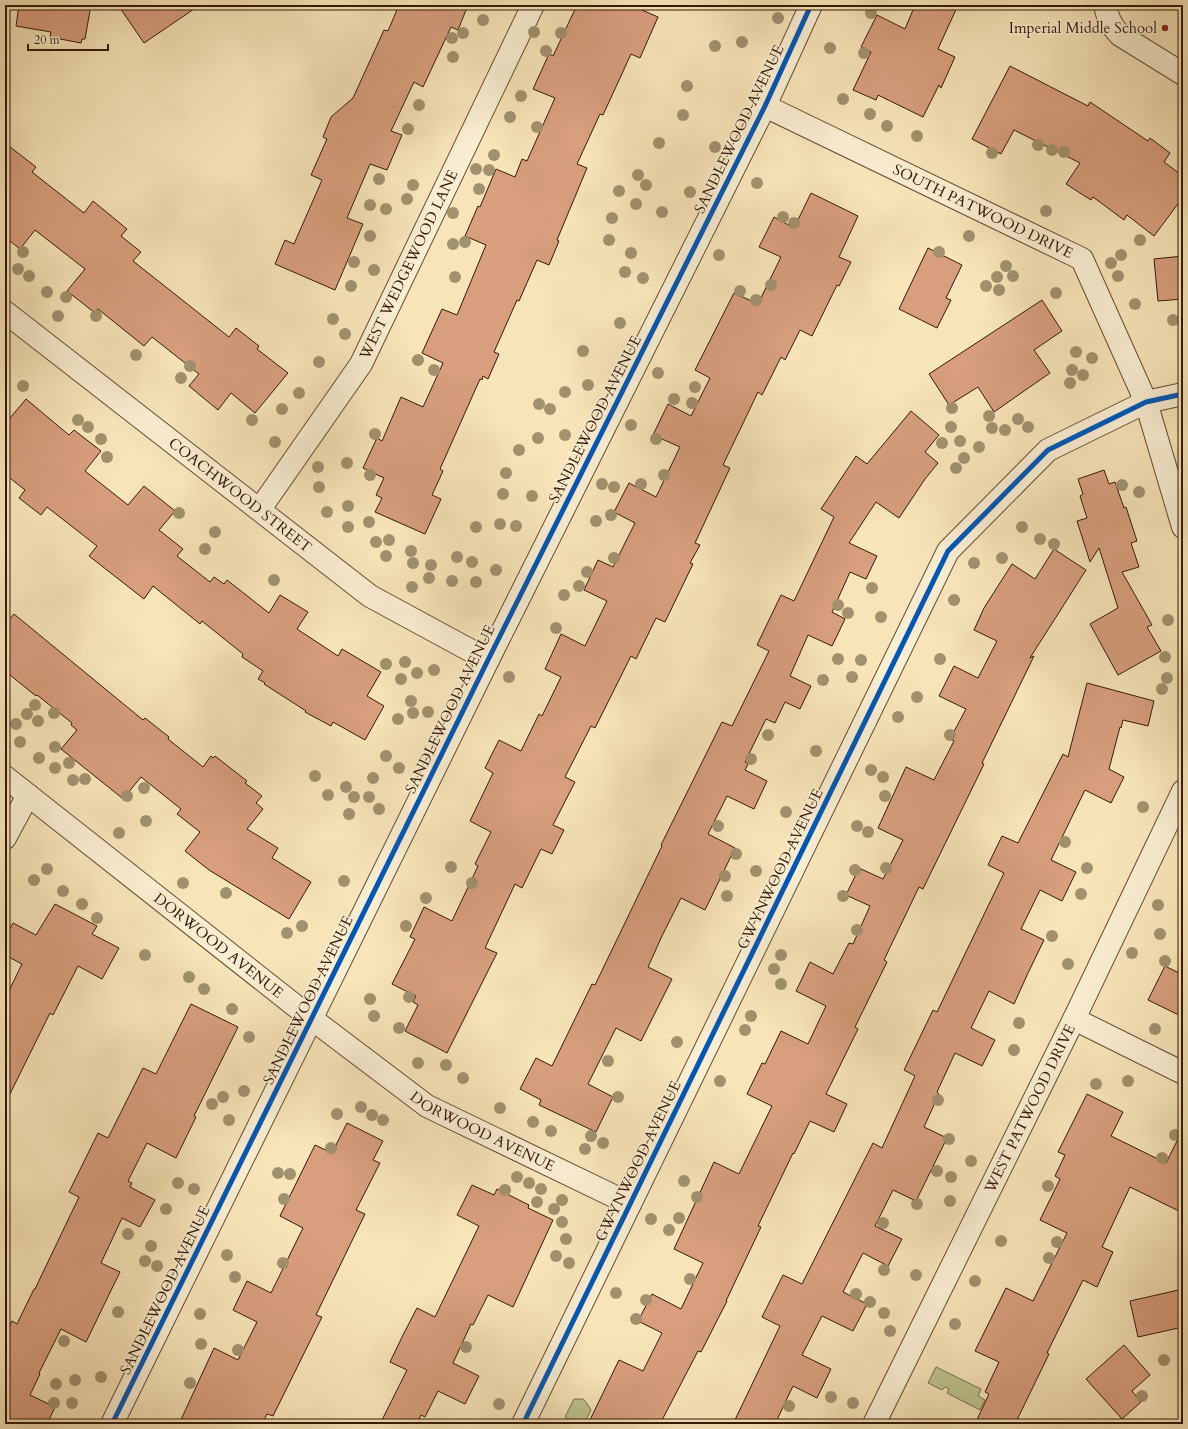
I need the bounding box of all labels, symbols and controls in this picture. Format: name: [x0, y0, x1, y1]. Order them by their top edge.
place label: Imperial Middle School: [1009, 18, 1157, 38]
marker: Imperial Middle School: [1160, 23, 1170, 33]
scale bar: [28, 26, 108, 52]
text: 20 m: [34, 32, 61, 48]
street label: SANDLEWOOD AVENUE: [689, 41, 789, 217]
street label: SOUTH PATWOOD DRIVE: [890, 159, 1076, 263]
street label: WEST WEDGEWOOD LANE: [354, 166, 463, 364]
street label: SANDLEWOOD AVENUE: [544, 332, 646, 506]
street label: COACHWOOD STREET: [164, 433, 316, 557]
street label: SANDLEWOOD AVENUE: [400, 621, 500, 797]
street label: GWYNWOOD AVENUE: [732, 785, 828, 953]
street label: DORWOOD AVENUE: [150, 888, 287, 1003]
street label: SANDLEWOOD AVENUE: [258, 912, 358, 1088]
street label: WEST PATWOOD DRIVE: [979, 1021, 1080, 1197]
street label: GWYNWOOD AVENUE: [590, 1077, 686, 1245]
street label: DORWOOD AVENUE: [406, 1087, 558, 1176]
street label: SANDLEWOOD AVENUE: [115, 1202, 215, 1378]

